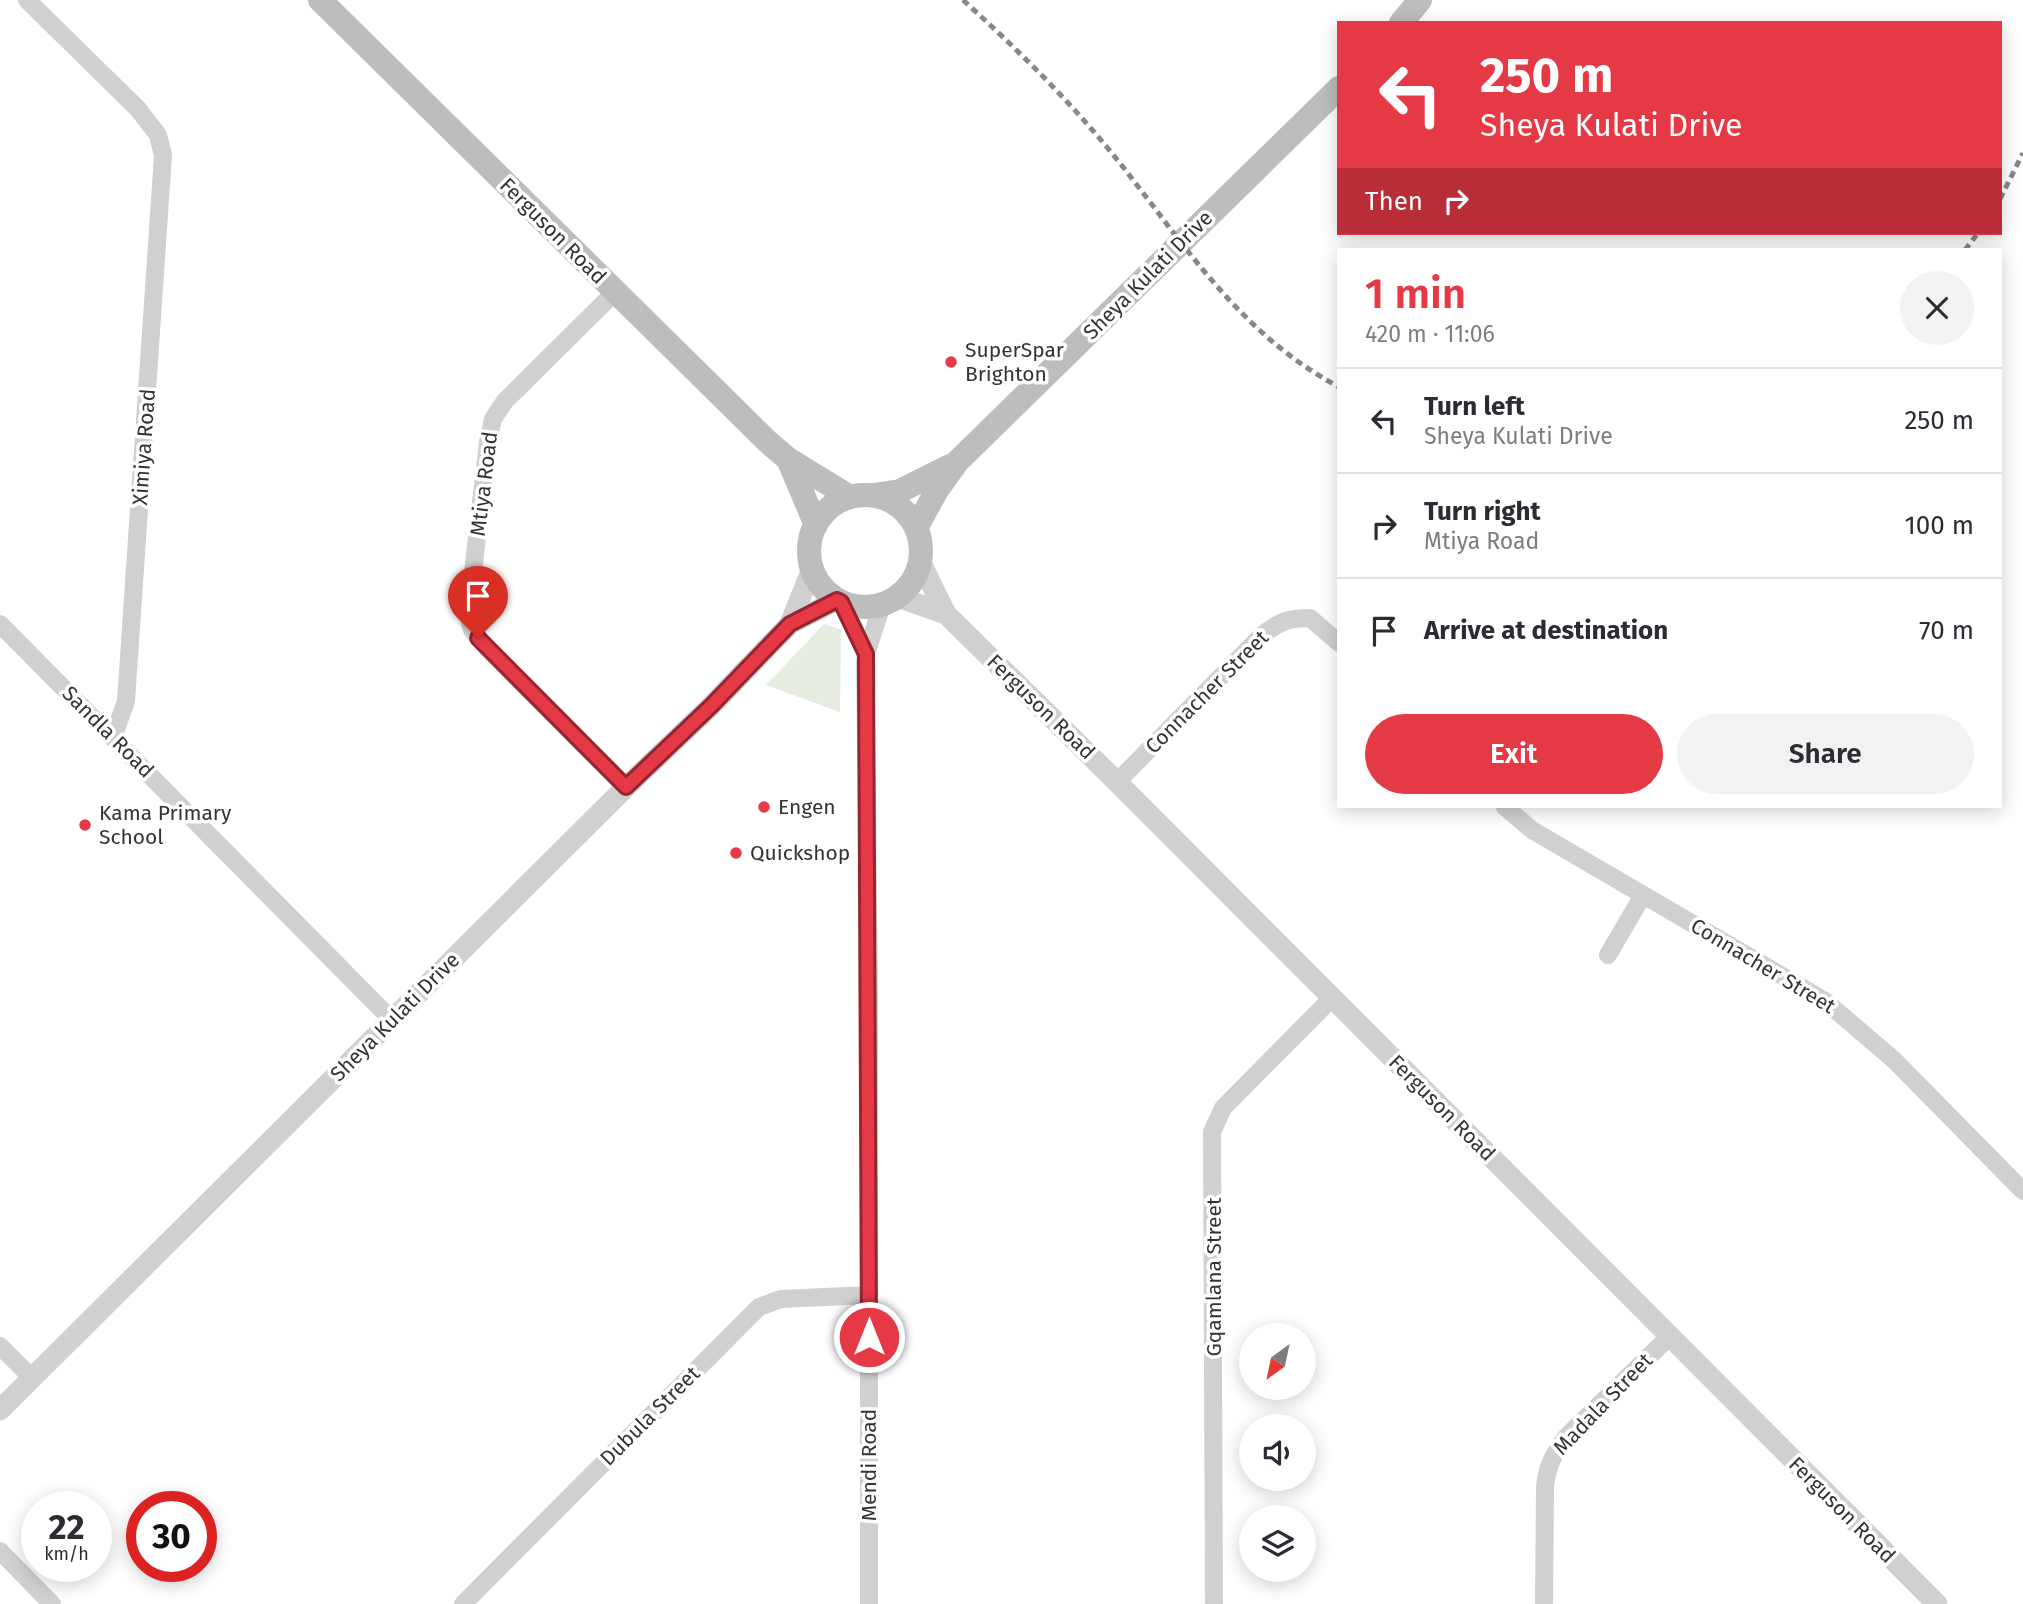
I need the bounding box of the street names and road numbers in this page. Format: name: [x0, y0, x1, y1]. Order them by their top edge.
street label: Ferguson Road: [494, 172, 612, 290]
street label: Sheya Kulati Drive: [1078, 205, 1218, 345]
street label: Ximiya Road: [127, 388, 161, 506]
street label: Mtiya Road: [465, 430, 503, 538]
street label: Connacher Street: [1140, 625, 1274, 759]
street label: Ferguson Road: [982, 649, 1100, 765]
street label: Sandla Road: [57, 681, 159, 783]
street label: Connacher Street: [1686, 913, 1840, 1020]
street label: Sheya Kulati Drive: [325, 947, 465, 1087]
street label: Ferguson Road: [1383, 1049, 1501, 1167]
street label: Gqamlana Street: [1201, 1197, 1227, 1356]
street label: Madala Street: [1548, 1347, 1658, 1460]
street label: Dubula Street: [595, 1360, 706, 1471]
street label: Mendi Road: [856, 1409, 882, 1521]
street label: Ferguson Road: [1783, 1451, 1901, 1569]

